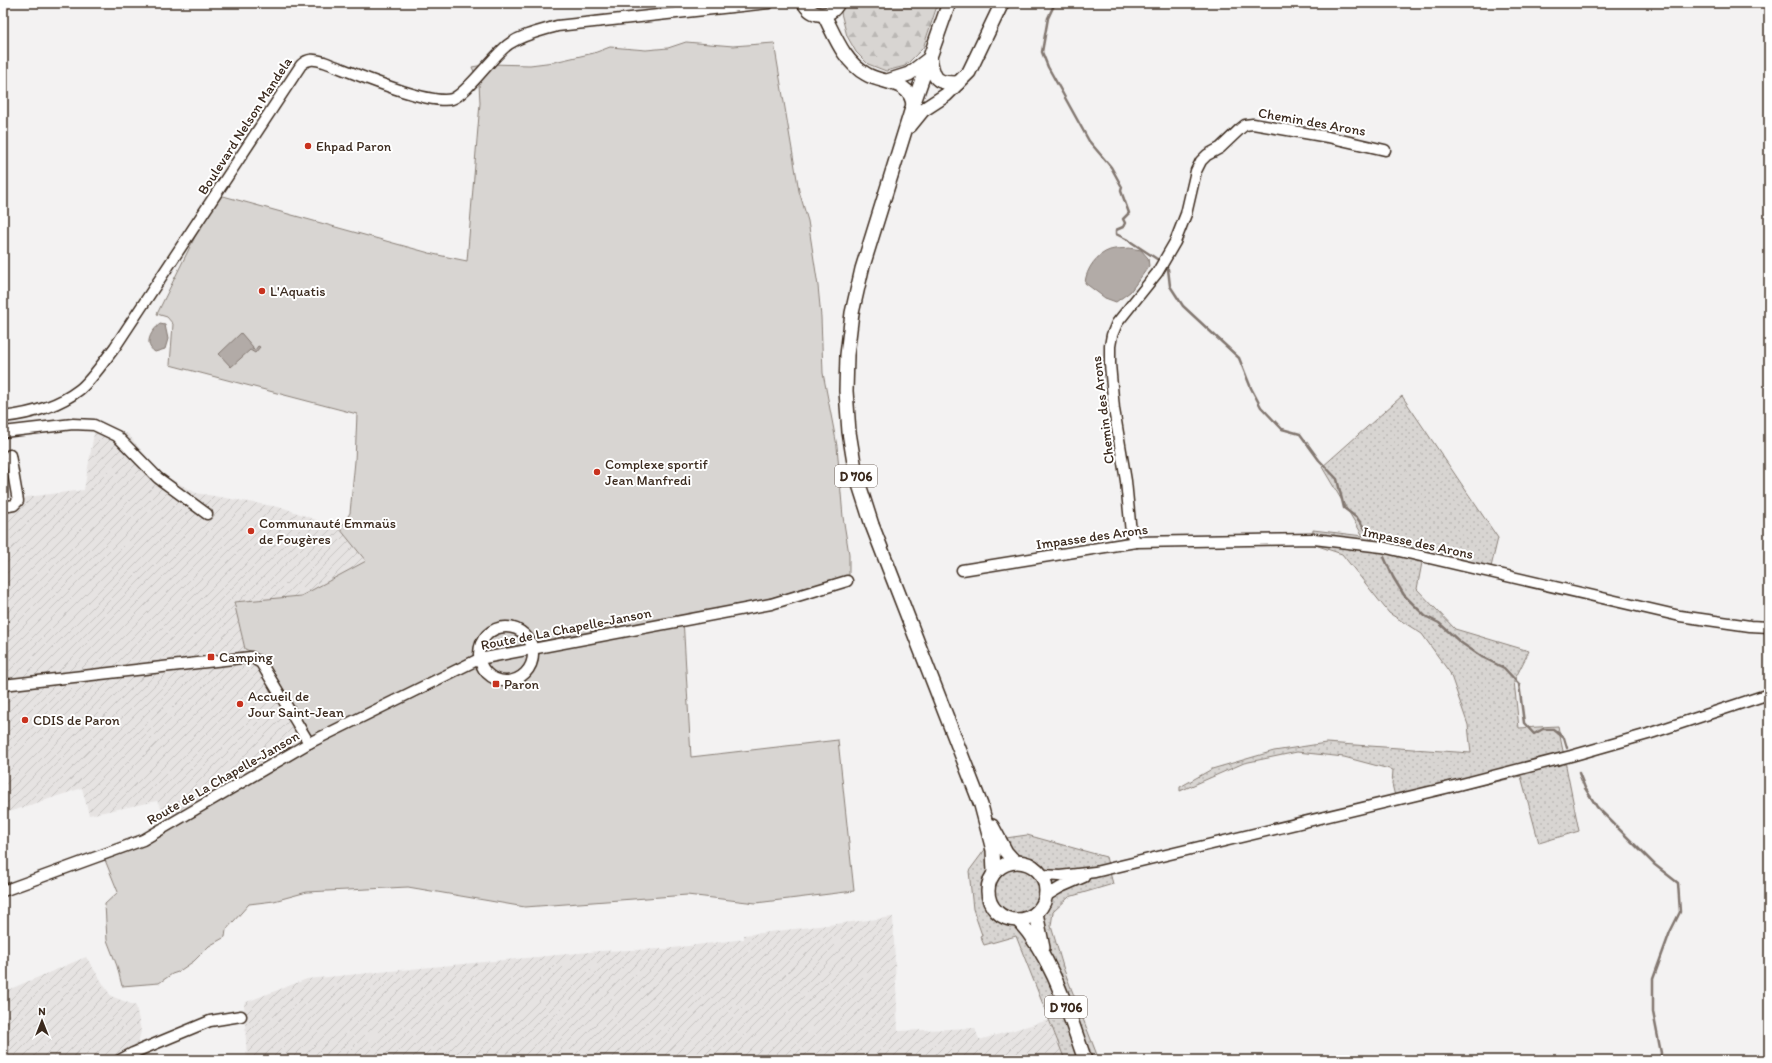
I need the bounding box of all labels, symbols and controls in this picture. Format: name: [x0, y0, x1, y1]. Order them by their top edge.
street label: Boulevard Nelson Mandela: [194, 53, 296, 198]
street label: Chemin des Arons: [1257, 104, 1367, 140]
place label: Ehpad Paron: [316, 138, 392, 155]
marker: Ehpad Paron: [303, 141, 313, 151]
place label: L'Aquatis: [270, 283, 326, 300]
marker: L'Aquatis: [257, 286, 267, 296]
street label: Chemin des Arons: [1088, 355, 1118, 465]
place label: Complexe sportif Jean Manfredi: [605, 456, 708, 489]
road number: D 706: [835, 465, 877, 487]
marker: Complexe sportif Jean Manfredi: [592, 467, 602, 477]
place label: Communauté Emmaüs de Fougères: [259, 515, 396, 548]
street label: Impasse des Arons: [1035, 521, 1149, 553]
street label: Impasse des Arons: [1361, 523, 1475, 563]
marker: Communauté Emmaüs de Fougères: [246, 526, 256, 536]
street label: Route de La Chapelle-Janson: [479, 604, 653, 654]
place label: Camping: [219, 649, 273, 666]
marker: Camping: [206, 652, 216, 662]
place label: Paron: [504, 676, 540, 693]
marker: Paron: [491, 679, 501, 689]
place label: Accueil de Jour Saint-Jean: [248, 688, 344, 721]
marker: Accueil de Jour Saint-Jean: [235, 699, 245, 709]
place label: CDIS de Paron: [33, 712, 120, 729]
marker: CDIS de Paron: [20, 715, 30, 725]
street label: Route de La Chapelle-Janson: [144, 727, 302, 829]
road number: D 706: [1045, 996, 1087, 1018]
north arrow: [22, 1001, 62, 1041]
text: N: [38, 1005, 46, 1018]

